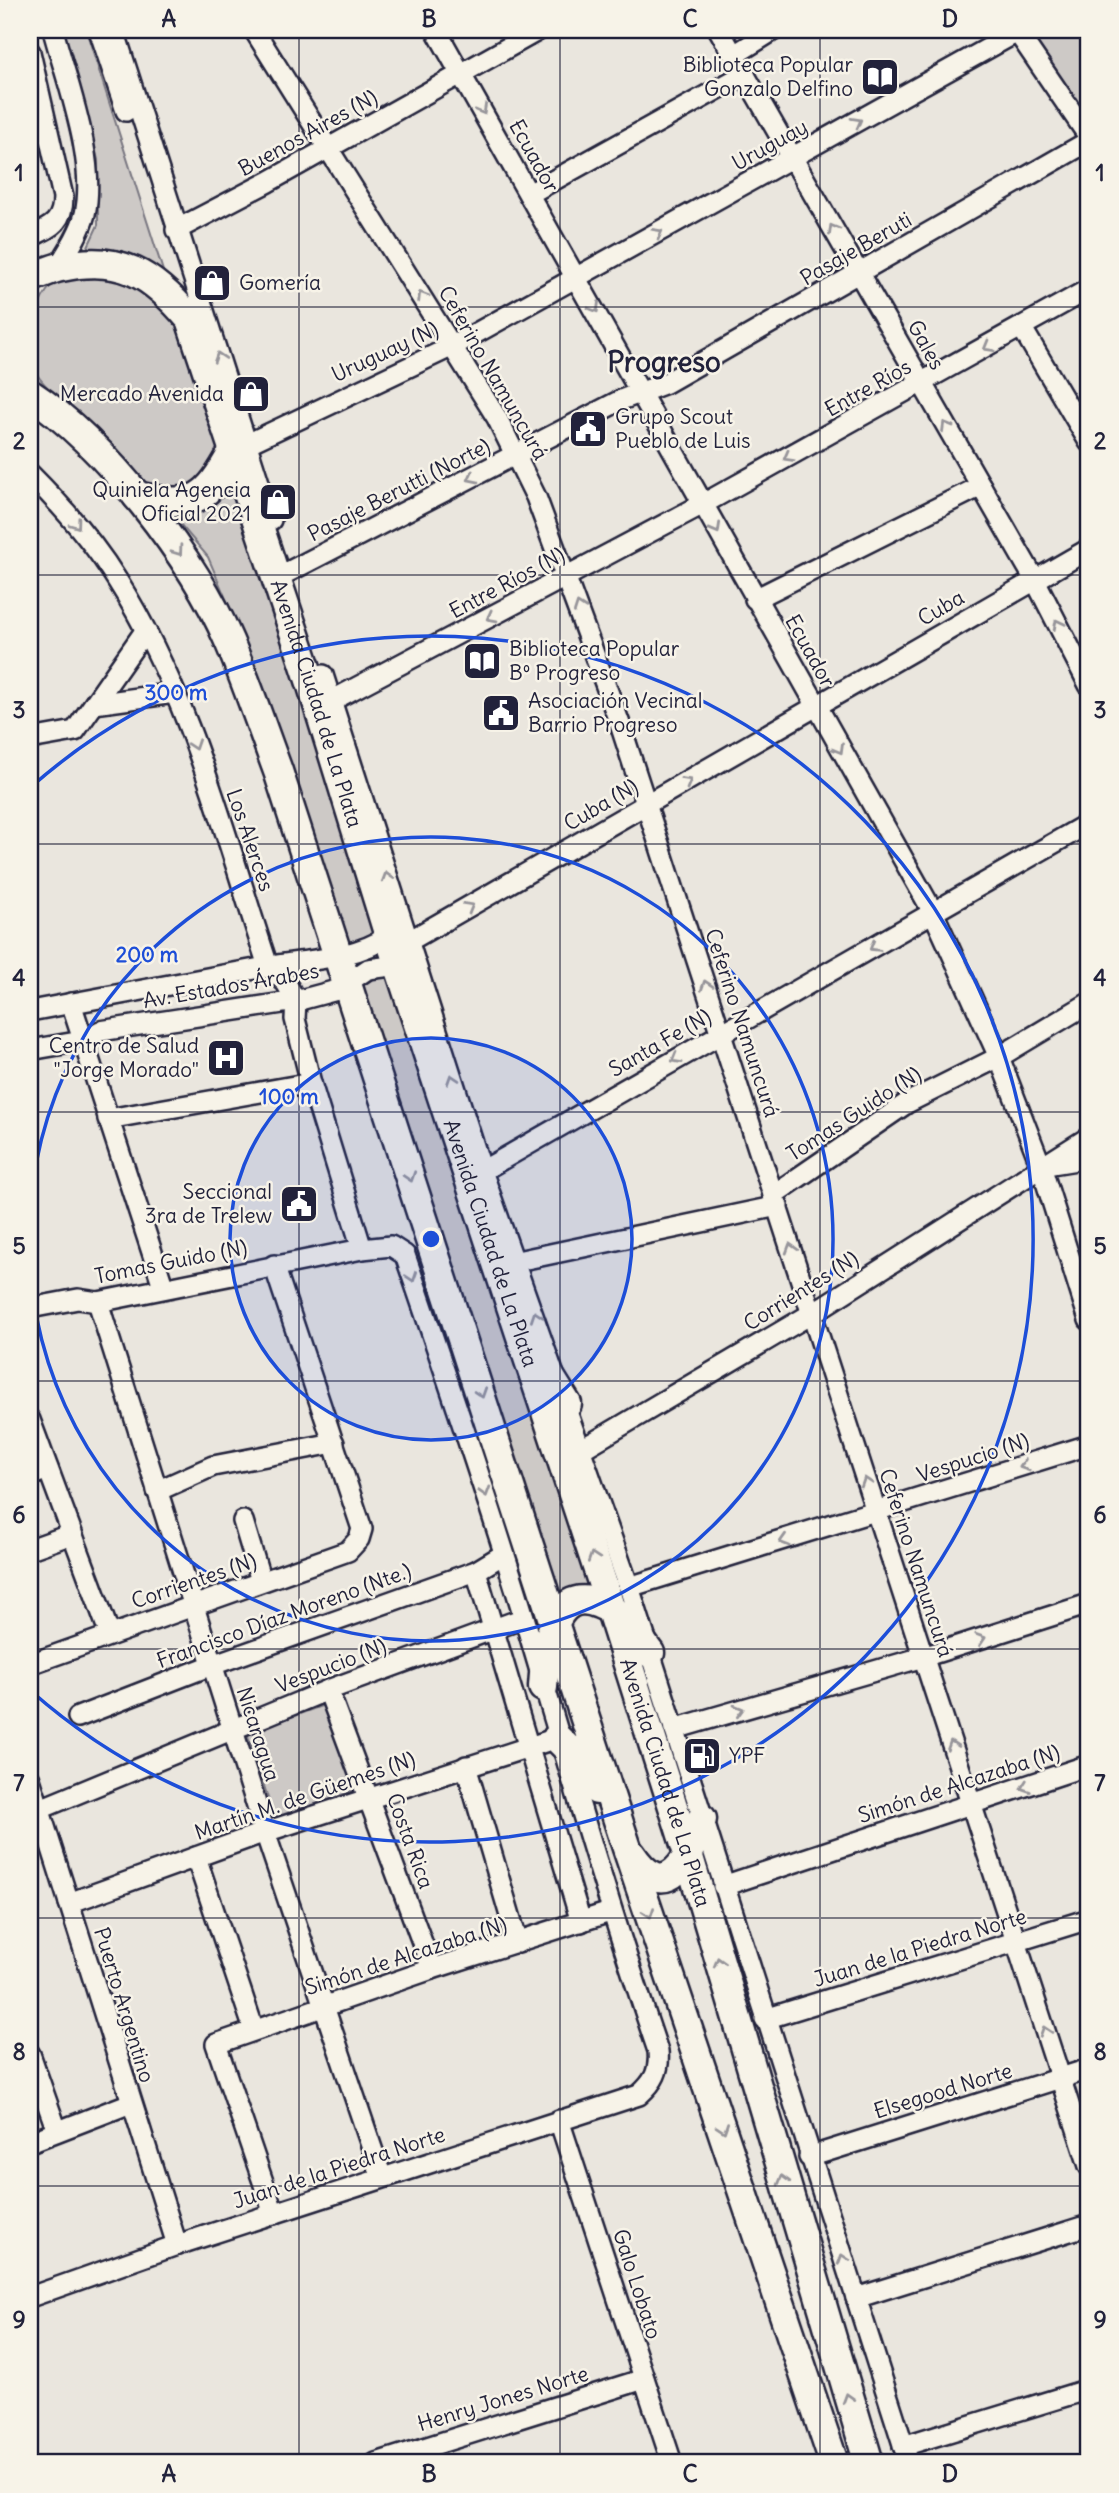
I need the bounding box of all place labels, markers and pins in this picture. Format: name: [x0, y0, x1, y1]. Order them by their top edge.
place label: Biblioteca Popular Gonzalo Delfino: [683, 51, 853, 102]
library icon: Biblioteca Popular Gonzalo Delfino: [859, 56, 901, 98]
shop icon: Gomería: [191, 262, 233, 304]
place label: Gomería: [239, 269, 321, 296]
shop icon: Mercado Avenida: [230, 373, 272, 415]
place label: Mercado Avenida: [60, 380, 224, 407]
place label: Grupo Scout Pueblo de Luis: [615, 403, 750, 454]
public building icon: Grupo Scout Pueblo de Luis: [567, 408, 609, 450]
place label: Quiniela Agencia Oficial 2021: [92, 476, 251, 527]
shop icon: Quiniela Agencia Oficial 2021: [257, 481, 299, 523]
place label: Biblioteca Popular Bº Progreso: [509, 635, 680, 686]
library icon: Biblioteca Popular Bº Progreso: [461, 640, 503, 682]
place label: Asociación Vecinal Barrio Progreso: [528, 687, 702, 738]
public building icon: Asociación Vecinal Barrio Progreso: [480, 692, 522, 734]
place label: Centro de Salud "Jorge Morado": [49, 1032, 199, 1083]
hospital icon: Centro de Salud "Jorge Morado": [205, 1037, 247, 1079]
place label: Seccional 3ra de Trelew: [145, 1178, 272, 1229]
public building icon: Seccional 3ra de Trelew: [278, 1183, 320, 1225]
centre of rings: [419, 1227, 443, 1251]
fuel station icon: YPF: [681, 1735, 723, 1777]
place label: YPF: [729, 1742, 765, 1769]

